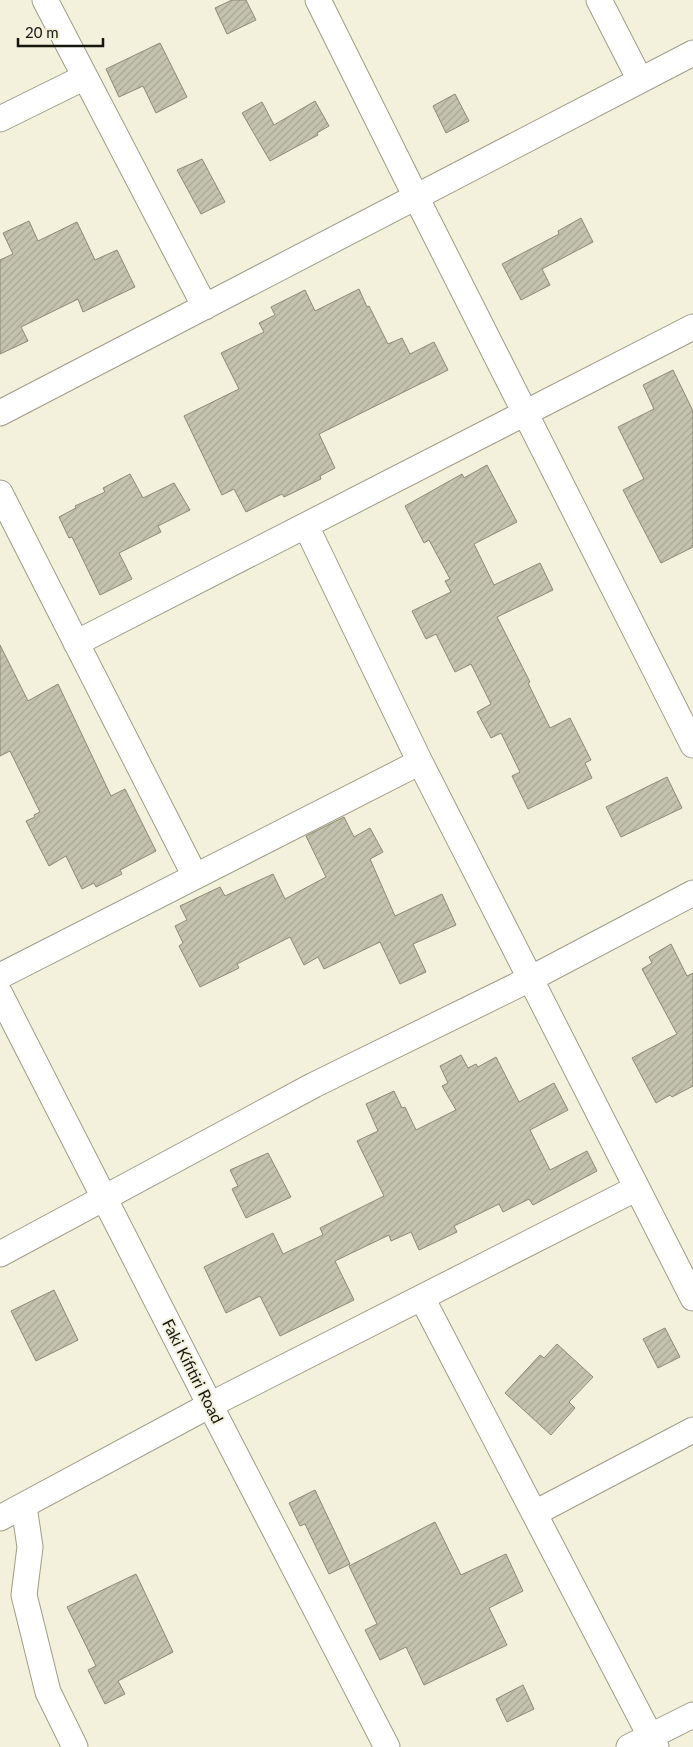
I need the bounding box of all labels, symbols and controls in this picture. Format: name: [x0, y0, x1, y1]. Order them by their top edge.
scale bar: [18, 15, 102, 47]
text: 20 m: [25, 23, 59, 41]
street label: Faki Kifitiri Road: [159, 1315, 228, 1426]

